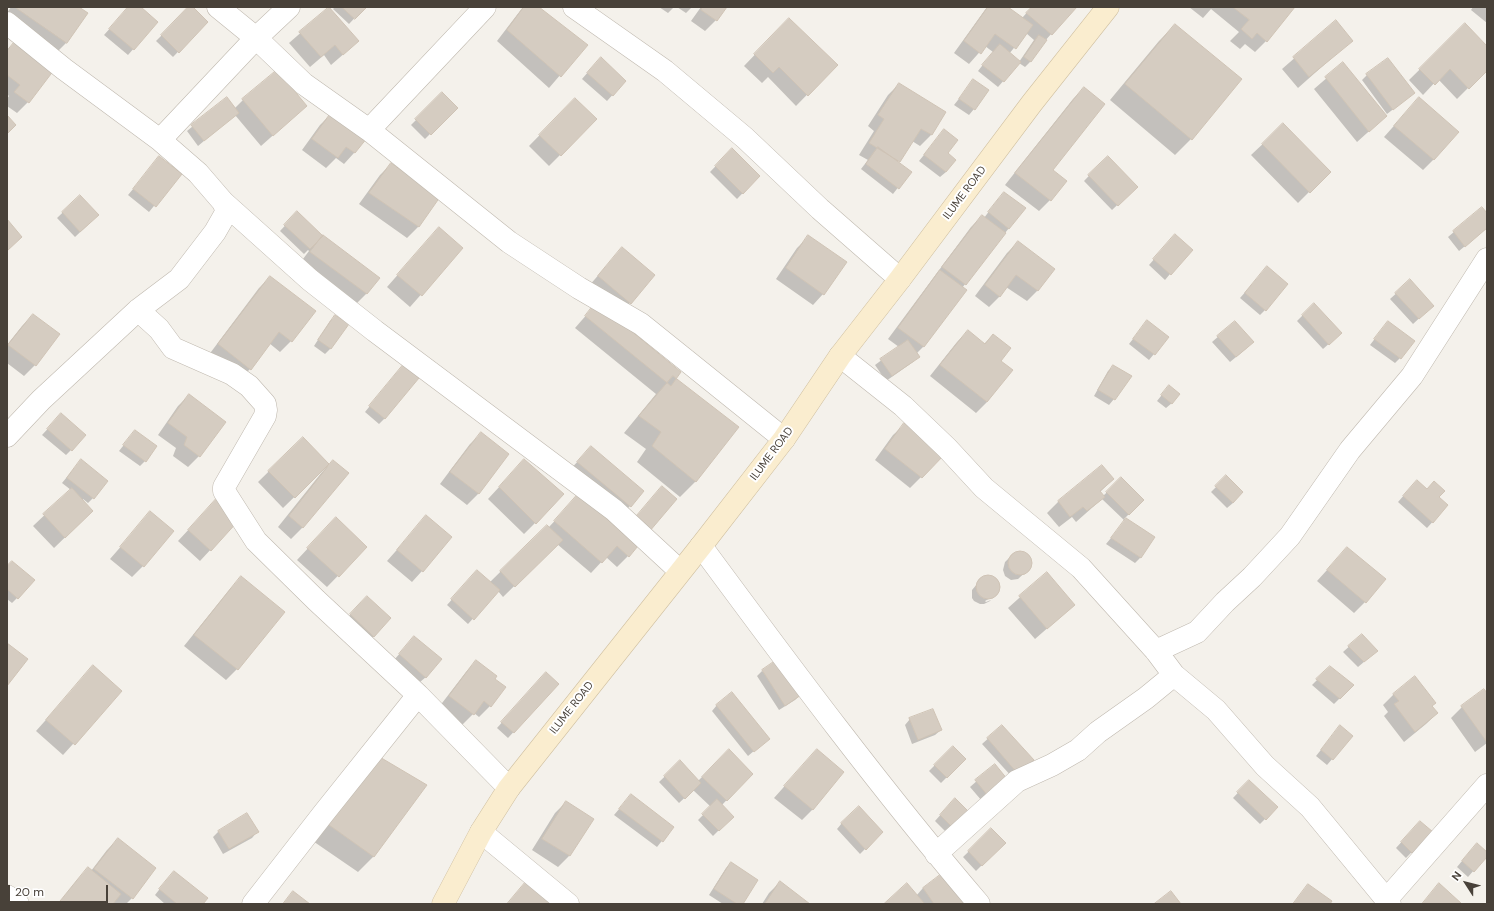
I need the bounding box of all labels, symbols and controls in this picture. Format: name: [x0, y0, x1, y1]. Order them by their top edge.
street label: ILUME ROAD: [941, 164, 989, 222]
street label: ILUME ROAD: [748, 425, 796, 483]
street label: ILUME ROAD: [547, 679, 597, 737]
north arrow: [1446, 863, 1486, 903]
text: N: [1448, 869, 1464, 883]
scale bar: [10, 877, 110, 903]
text: 20 m: [15, 884, 44, 900]

